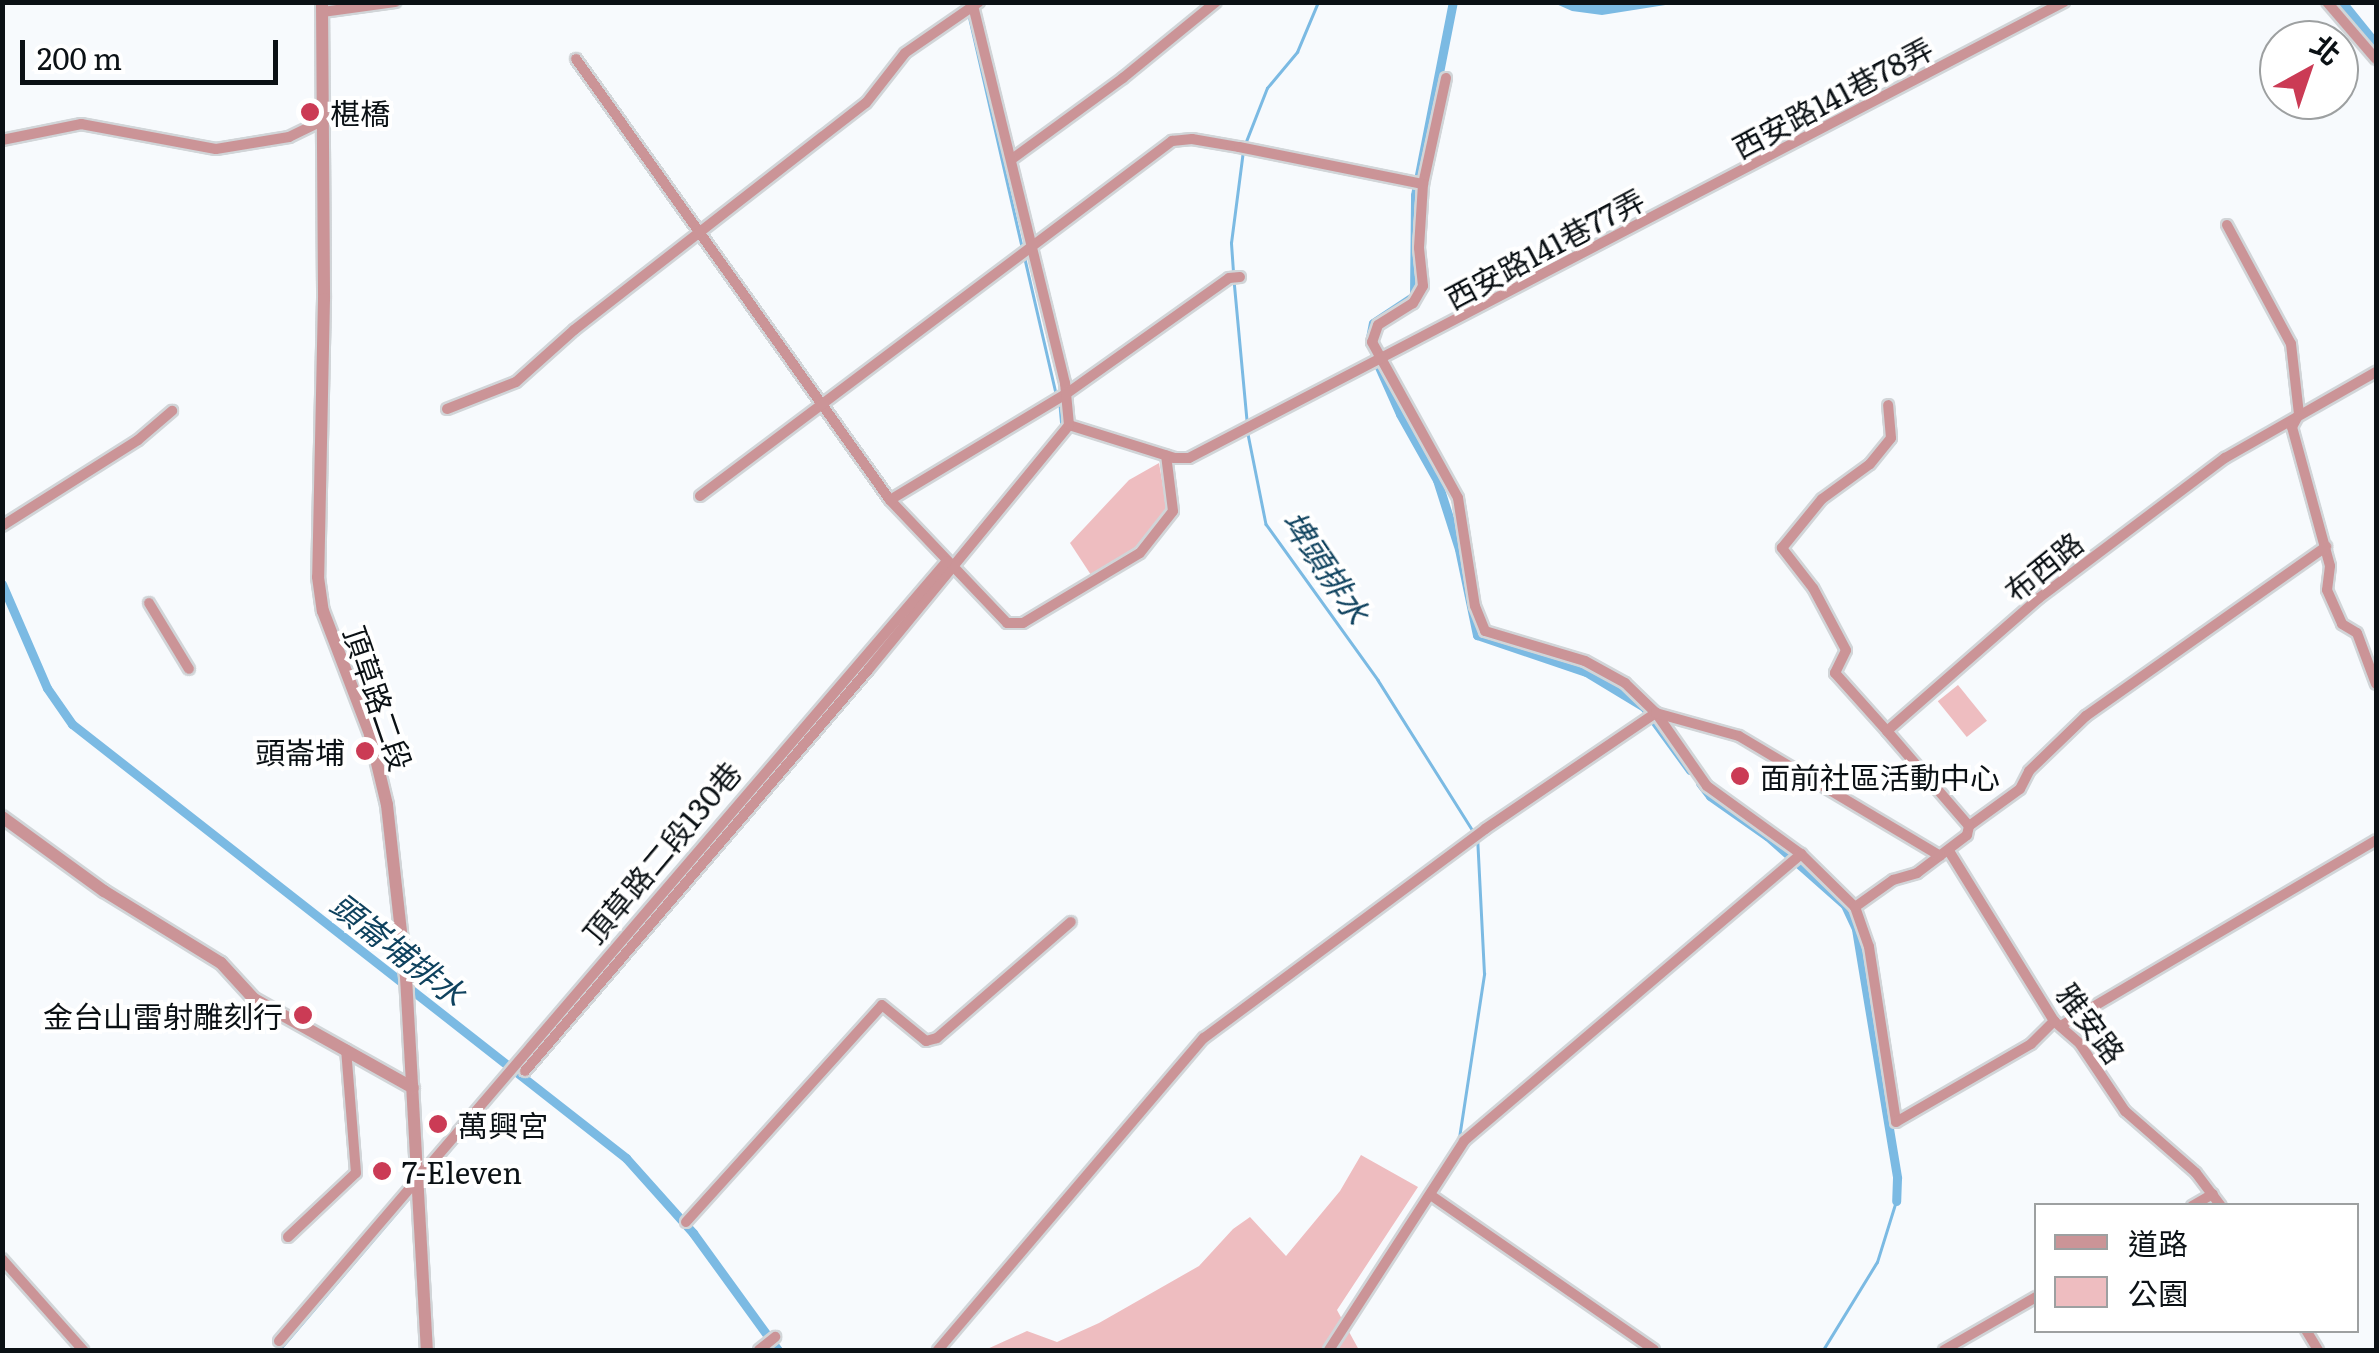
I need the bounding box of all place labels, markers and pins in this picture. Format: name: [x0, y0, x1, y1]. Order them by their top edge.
place label: 椹橋: [330, 94, 390, 130]
marker: 椹橋: [299, 101, 321, 123]
place label: 頭崙埔: [255, 733, 345, 769]
marker: 頭崙埔: [354, 740, 376, 762]
place label: 面前社區活動中心: [1760, 758, 2000, 794]
marker: 面前社區活動中心: [1729, 765, 1751, 787]
place label: 金台山雷射雕刻行: [43, 997, 283, 1033]
marker: 金台山雷射雕刻行: [292, 1004, 314, 1026]
place label: 萬興宮: [458, 1106, 548, 1142]
marker: 萬興宮: [427, 1113, 449, 1135]
place label: 7-Eleven: [402, 1153, 522, 1189]
marker: 7-Eleven: [371, 1160, 393, 1182]

